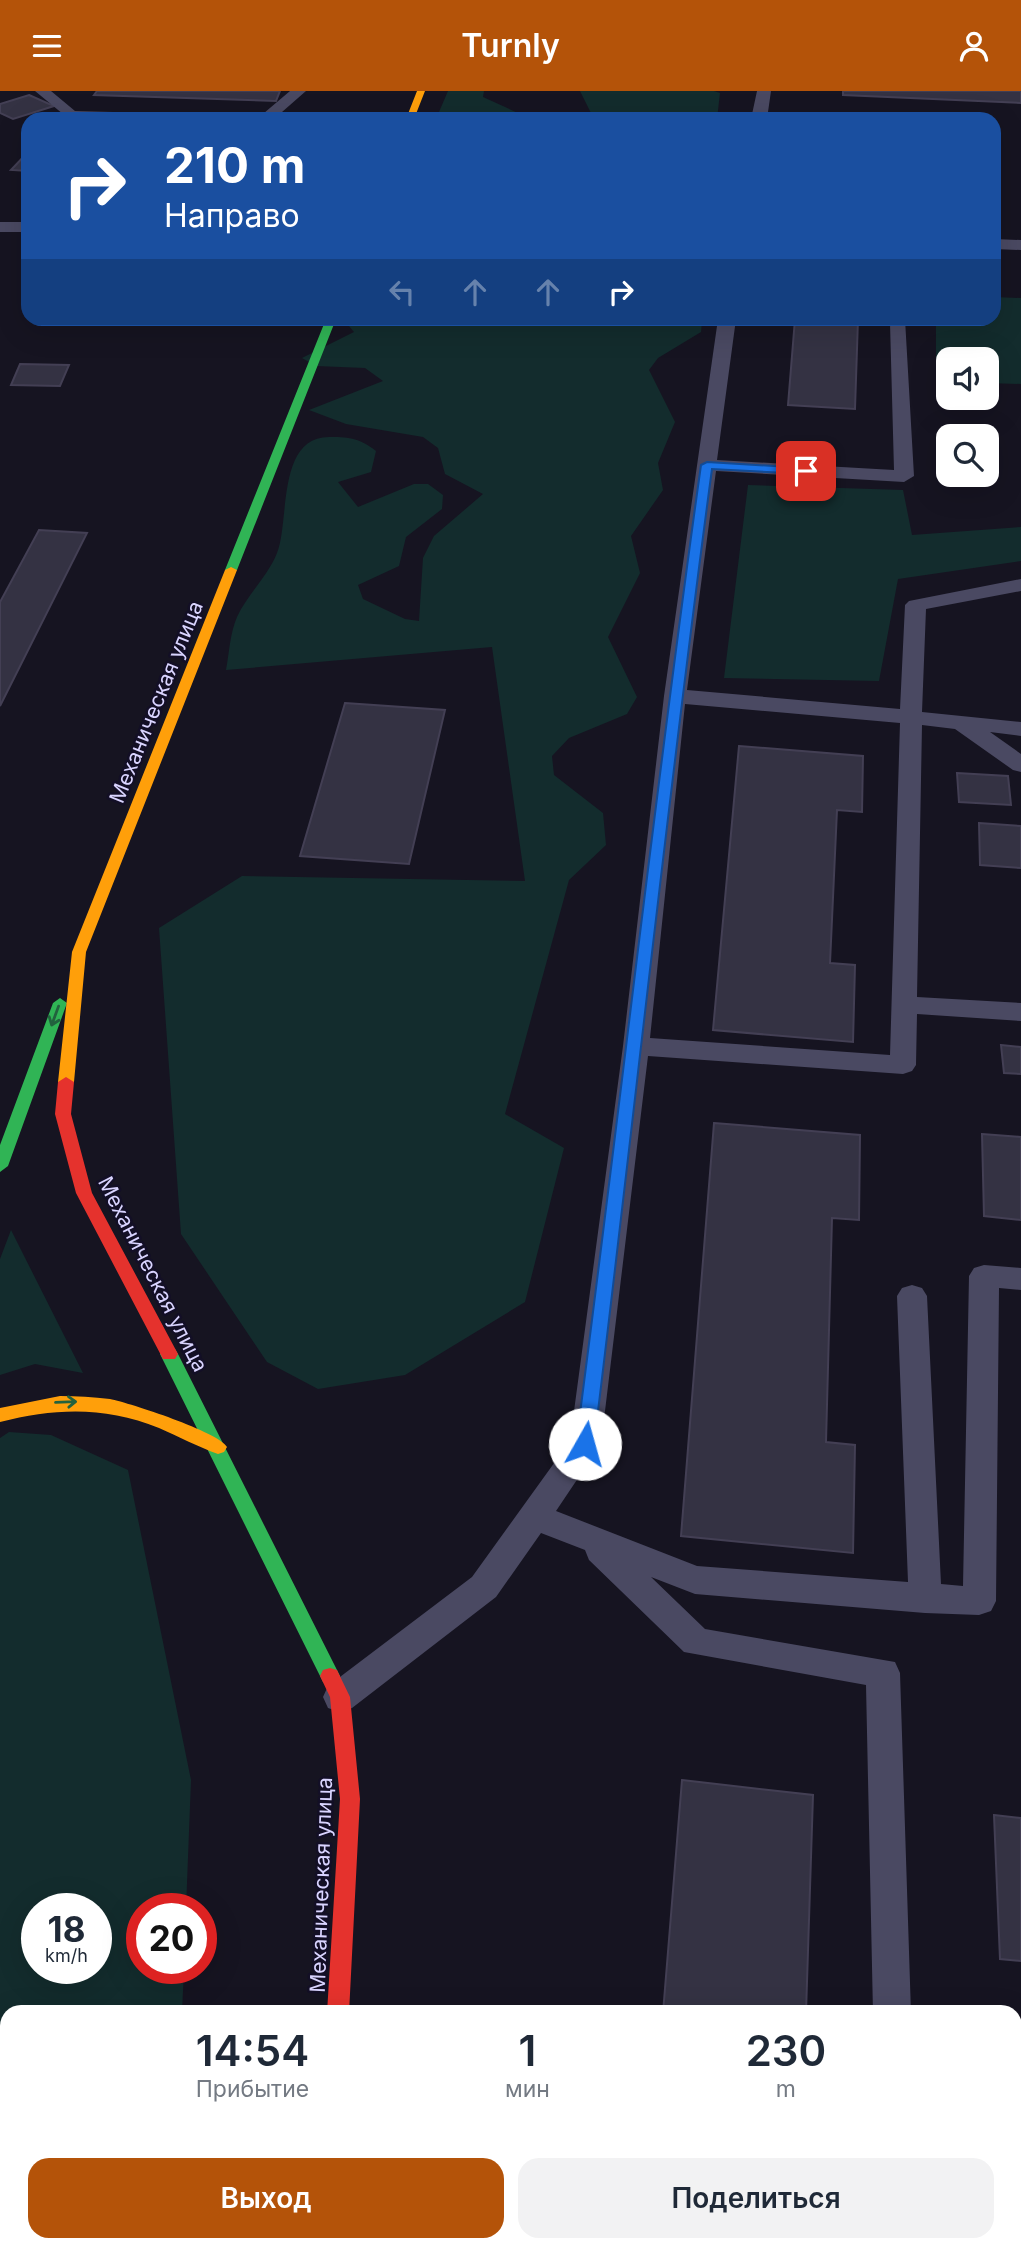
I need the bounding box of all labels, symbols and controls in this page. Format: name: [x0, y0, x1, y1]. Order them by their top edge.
text: Turnly: [461, 26, 560, 65]
icon: menu: [28, 27, 66, 65]
icon: person: [955, 27, 993, 65]
text: 210 m: [164, 136, 305, 195]
icon: right: [49, 140, 140, 231]
text: Направо: [164, 196, 300, 235]
icon: left: [383, 273, 421, 311]
icon: ahead: [456, 273, 494, 311]
icon: ahead: [529, 273, 567, 311]
icon: right: [602, 273, 640, 311]
map controls: [936, 347, 999, 487]
button: sound: [936, 347, 999, 410]
button: search: [936, 424, 999, 487]
pin: [776, 441, 836, 501]
icon: arrive: [787, 452, 825, 490]
street label: Механическая улица: [104, 597, 208, 807]
one-way arrow: [48, 1004, 61, 1026]
street label: Механическая улица: [93, 1172, 213, 1376]
one-way arrow: [54, 1395, 77, 1408]
position arrow: [548, 1407, 622, 1481]
street label: Механическая улица: [305, 1777, 337, 1993]
speed limit sign: 20: [126, 1893, 217, 1984]
text: 18: [48, 1908, 85, 1950]
text: km/h: [45, 1945, 88, 1966]
text: 14:54: [196, 2025, 309, 2076]
text: 1: [519, 2025, 536, 2076]
text: 230: [746, 2025, 826, 2076]
text: Прибытие: [196, 2075, 309, 2103]
text: мин: [505, 2075, 550, 2103]
text: m: [776, 2075, 796, 2103]
button: Выход: [28, 2158, 504, 2238]
button: Поделиться: [518, 2158, 994, 2238]

